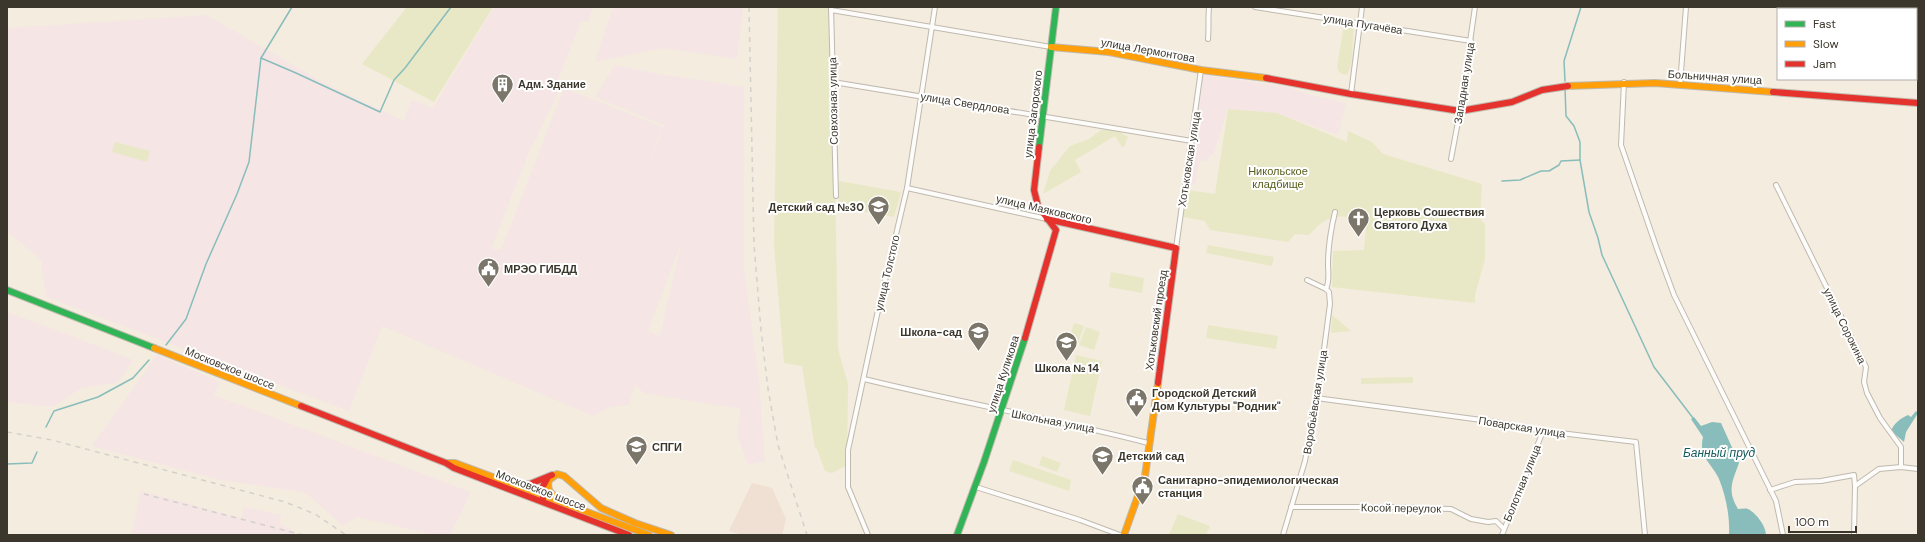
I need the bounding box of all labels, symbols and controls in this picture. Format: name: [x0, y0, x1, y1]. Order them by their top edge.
legend: [1777, 8, 1917, 80]
street label: улица Пугачёва: [1322, 11, 1404, 37]
text: Fast: [1813, 16, 1836, 32]
street label: улица Лермонтова: [1100, 35, 1197, 65]
text: Slow: [1813, 36, 1839, 52]
street label: Западная улица: [1451, 40, 1478, 125]
street label: Совхозная улица: [825, 56, 841, 145]
text: Jam: [1813, 56, 1836, 72]
street label: Больничная улица: [1667, 67, 1764, 87]
street label: улица Загорского: [1021, 69, 1045, 159]
building icon: Адм. Здание: [490, 71, 516, 104]
place label: Адм. Здание: [518, 77, 586, 91]
street label: улица Свердлова: [920, 89, 1011, 117]
street label: Хотьковская улица: [1175, 109, 1204, 208]
park label: Никольское кладбище: [1248, 164, 1308, 191]
street label: улица Маяковского: [995, 191, 1093, 227]
school or university icon: Детский сад №30: [866, 194, 892, 227]
place label: Детский сад №30: [769, 200, 864, 214]
church icon: Церковь Сошествия Святого Духа: [1345, 205, 1371, 238]
place label: Церковь Сошествия Святого Духа: [1374, 205, 1484, 232]
street label: улица Толстого: [871, 234, 903, 312]
public building icon: МРЭО ГИБДД: [476, 256, 502, 289]
place label: МРЭО ГИБДД: [504, 262, 577, 276]
street label: Хотьковский проезд: [1142, 268, 1170, 371]
street label: улица Сорокина: [1821, 286, 1870, 367]
school or university icon: Школа-сад: [965, 319, 991, 352]
place label: Школа-сад: [900, 325, 962, 339]
school or university icon: Школа № 14: [1054, 329, 1080, 362]
street label: улица Куликова: [984, 333, 1022, 414]
street label: Московское шоссе: [183, 344, 277, 392]
street label: Воробьёвская улица: [1300, 348, 1330, 455]
place label: Школа № 14: [1035, 361, 1099, 375]
public building icon: Городской Детский Дом Культуры "Родник": [1124, 386, 1150, 419]
place label: Городской Детский Дом Культуры "Родник": [1152, 386, 1281, 413]
street label: Школьная улица: [1010, 406, 1097, 436]
street label: Поварская улица: [1478, 413, 1567, 441]
school or university icon: СПГИ: [623, 434, 649, 467]
place label: СПГИ: [652, 440, 682, 454]
street label: Болотная улица: [1500, 442, 1544, 524]
school or university icon: Детский сад: [1089, 443, 1115, 476]
water label: Банный пруд: [1683, 445, 1755, 461]
place label: Детский сад: [1118, 449, 1184, 463]
street label: Московское шоссе: [494, 466, 588, 514]
public building icon: Санитарно-эпидемиологическая станция: [1130, 473, 1156, 506]
place label: Санитарно-эпидемиологическая станция: [1158, 473, 1339, 500]
street label: Косой переулок: [1361, 500, 1441, 516]
scale bar: [1789, 508, 1856, 534]
text: 100 m: [1795, 514, 1829, 530]

